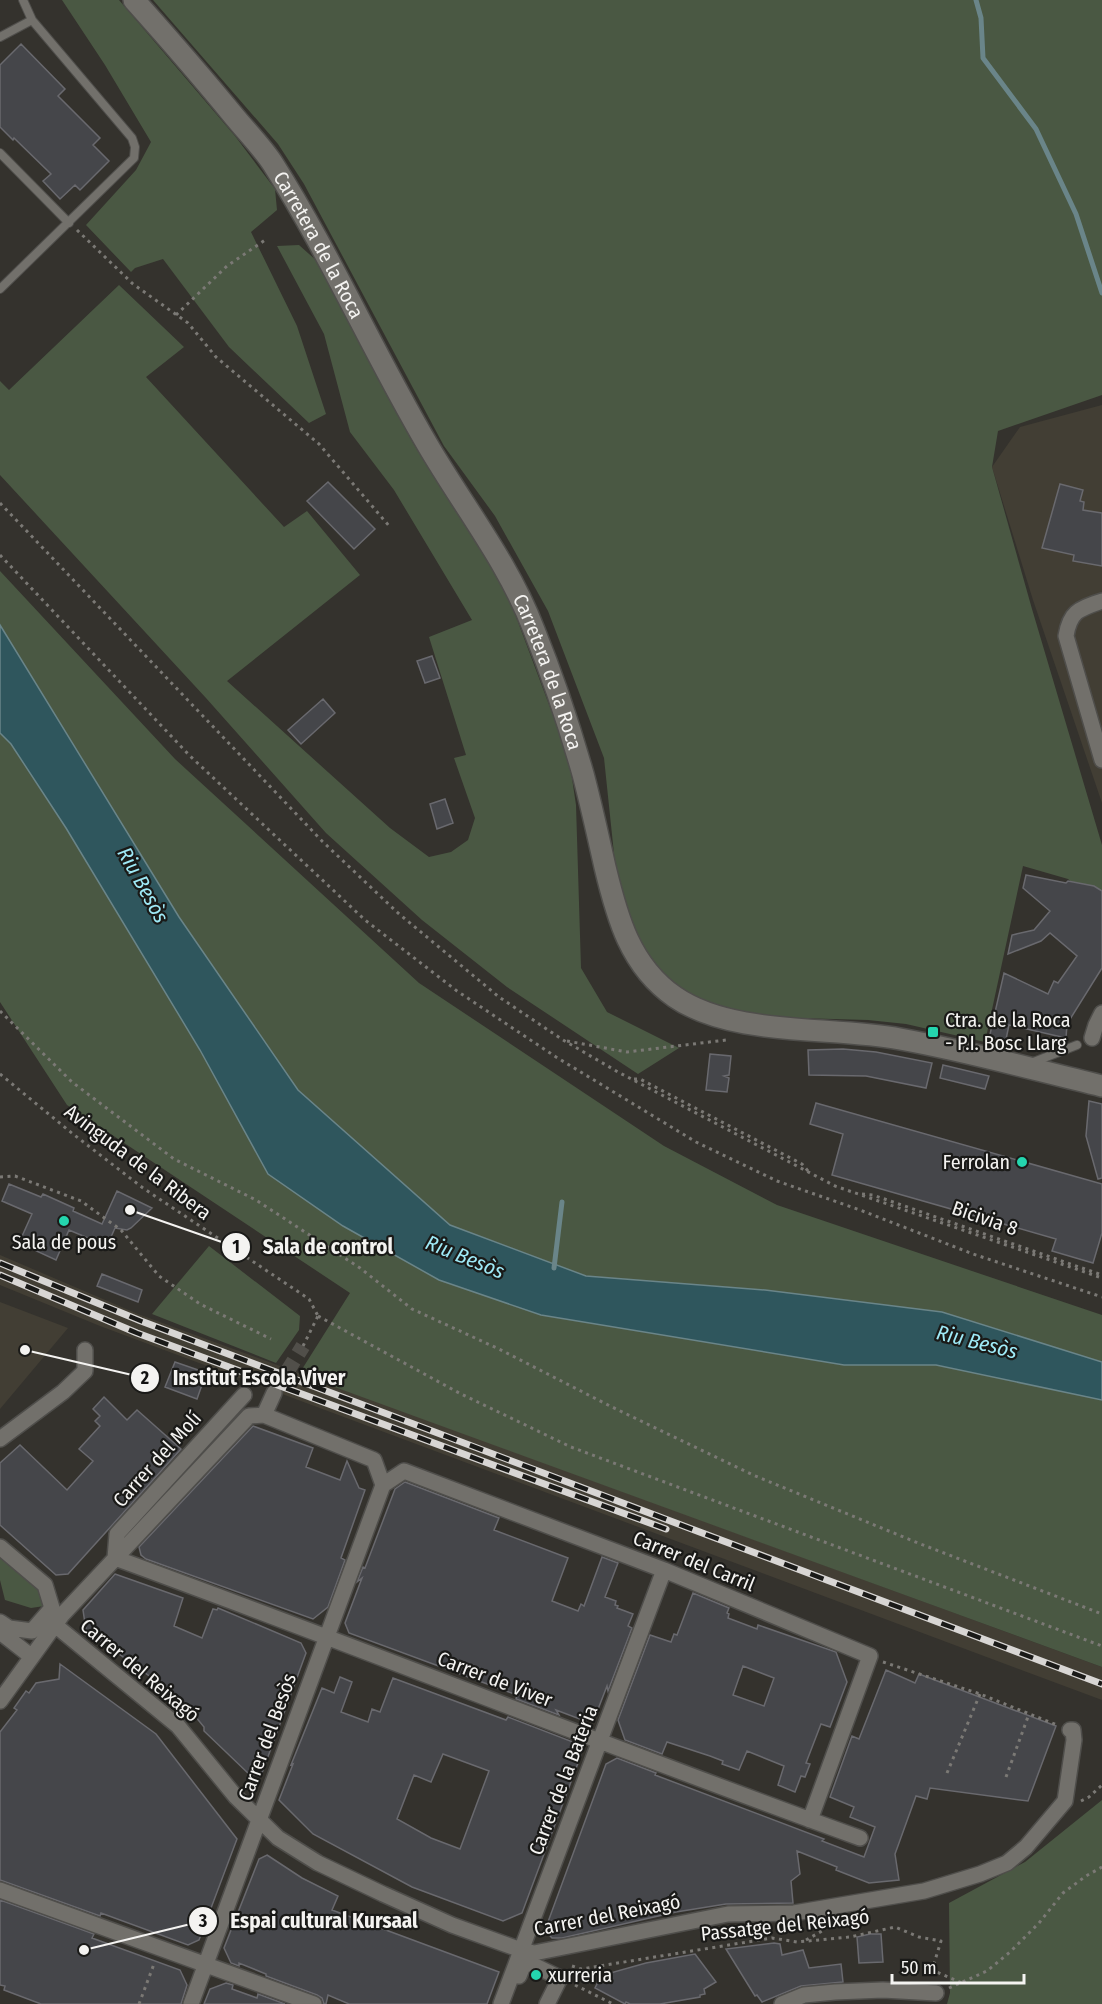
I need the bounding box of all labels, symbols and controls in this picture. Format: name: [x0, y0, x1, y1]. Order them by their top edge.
street label: Carretera de la Roca: [268, 167, 369, 323]
street label: Carretera de la Roca: [508, 590, 587, 753]
water label: Riu Besòs: [112, 843, 174, 928]
place label: Ctra. de la Roca - P.I. Bosc Llarg: [945, 1008, 1070, 1055]
marker: Ctra. de la Roca - P.I. Bosc Llarg: [926, 1025, 940, 1039]
street label: Avinguda de la Ribera: [60, 1099, 216, 1225]
place label: Ferrolan: [943, 1150, 1010, 1174]
marker: Ferrolan: [1015, 1155, 1029, 1169]
street label: Bicivia 8: [949, 1196, 1021, 1240]
marker: Sala de pous: [57, 1214, 71, 1228]
callout: Sala de control: [221, 1227, 405, 1266]
water label: Riu Besòs: [422, 1229, 508, 1285]
place label: Sala de pous: [12, 1230, 116, 1254]
text: Sala de control: [263, 1234, 393, 1260]
text: 1: [232, 1236, 240, 1258]
water label: Riu Besòs: [934, 1319, 1020, 1365]
callout: Institut Escola Viver: [130, 1358, 357, 1397]
text: Institut Escola Viver: [173, 1365, 346, 1391]
text: 2: [140, 1367, 149, 1389]
street label: Carrer del Molí: [108, 1406, 206, 1512]
street label: Carrer del Carril: [630, 1526, 758, 1596]
street label: Carrer del Reixagó: [75, 1613, 205, 1727]
street label: Carrer de Viver: [434, 1646, 556, 1712]
street label: Carrer del Besòs: [233, 1670, 301, 1804]
street label: Carrer de la Bateria: [523, 1702, 603, 1858]
street label: Carrer del Reixagó: [532, 1889, 682, 1941]
callout: Espai cultural Kursaal: [188, 1902, 429, 1941]
street label: Passatge del Reixagó: [700, 1904, 870, 1946]
text: Espai cultural Kursaal: [230, 1908, 418, 1934]
text: 3: [198, 1910, 208, 1932]
scale bar: [892, 1947, 1024, 1985]
text: 50 m: [901, 1957, 937, 1979]
place label: xurreria: [548, 1963, 612, 1987]
marker: xurreria: [529, 1968, 543, 1982]

